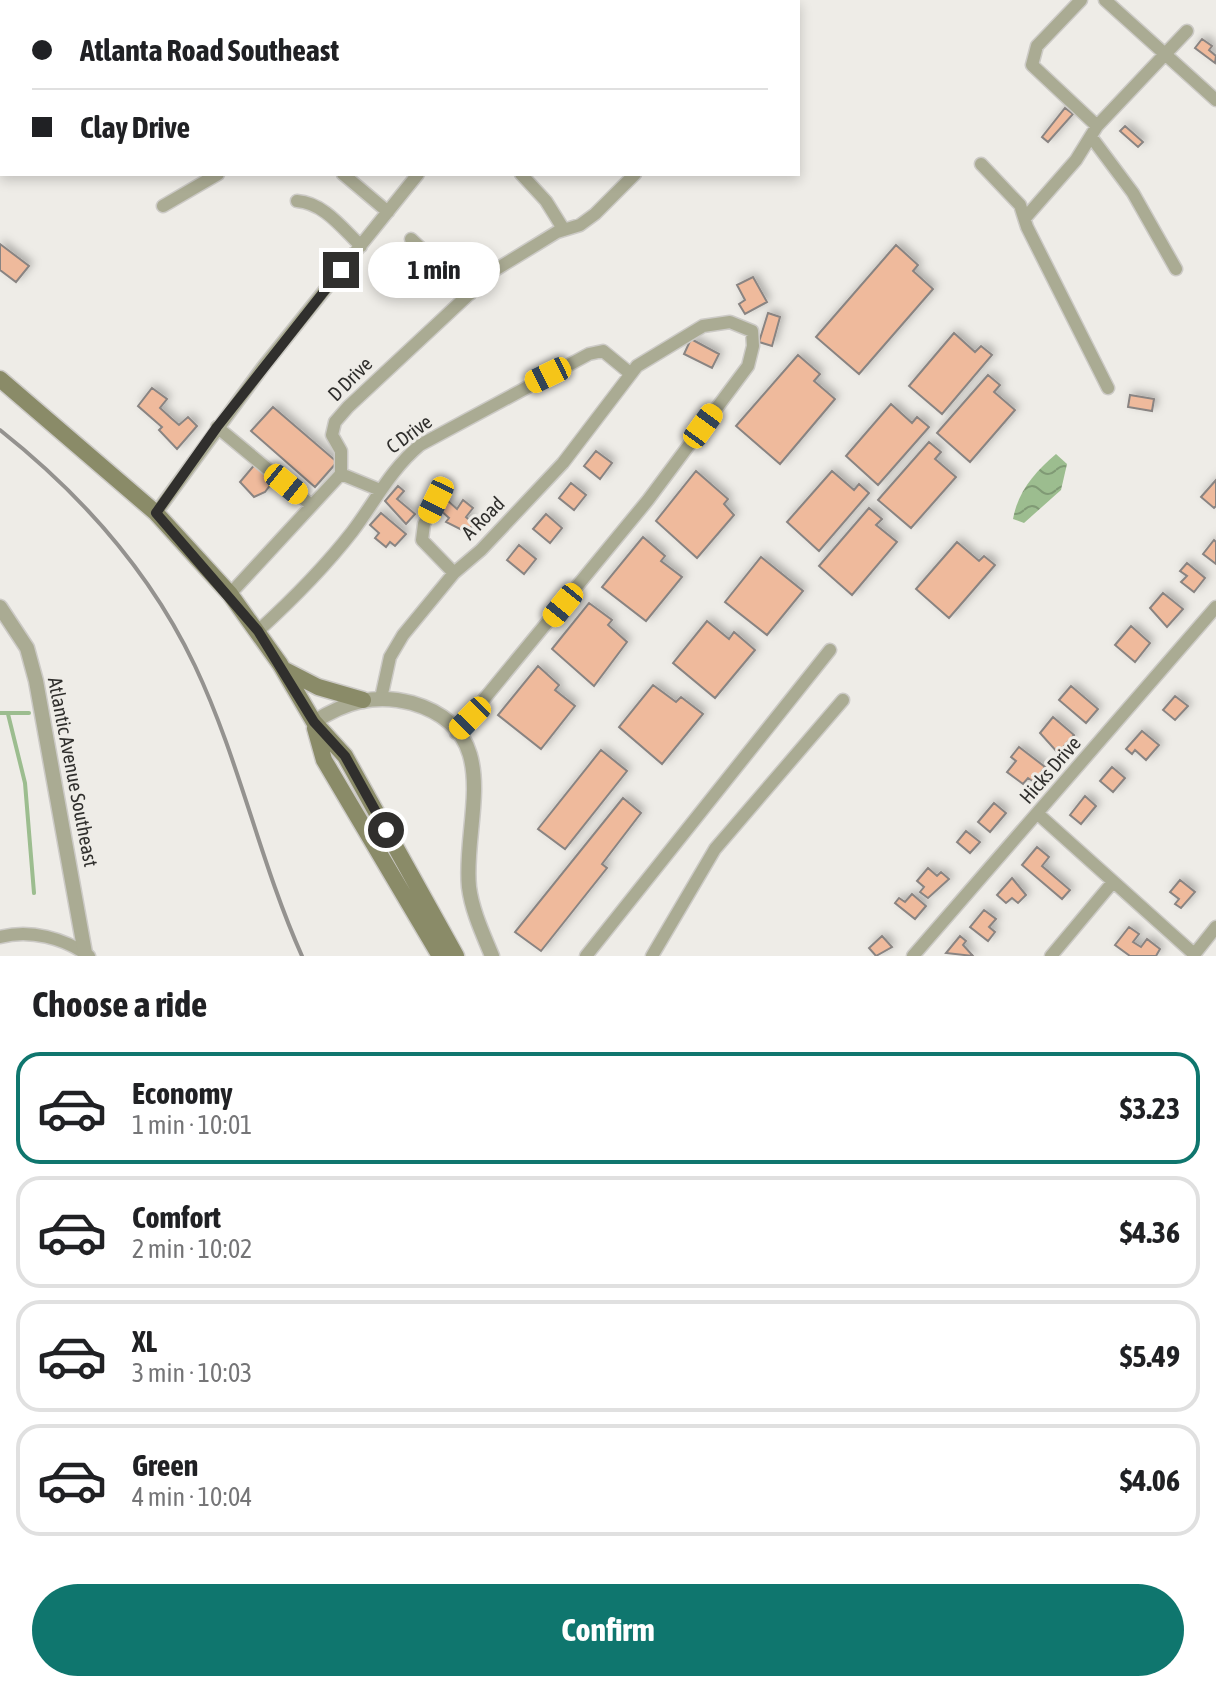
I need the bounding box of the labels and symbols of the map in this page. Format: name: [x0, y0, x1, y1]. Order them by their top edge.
callout: 1 min: [369, 242, 501, 298]
route end: [323, 252, 359, 288]
street label: D Drive: [323, 352, 376, 405]
car: [521, 354, 575, 396]
car: [679, 400, 727, 452]
street label: C Drive: [381, 409, 436, 458]
car: [260, 460, 312, 508]
car: [415, 473, 457, 527]
street label: A Road: [457, 492, 509, 544]
car: [539, 579, 587, 631]
street label: Atlantic Avenue Southeast: [44, 675, 103, 869]
car: [445, 692, 495, 744]
street label: Hicks Drive: [1014, 732, 1085, 808]
route start: [368, 812, 404, 848]

